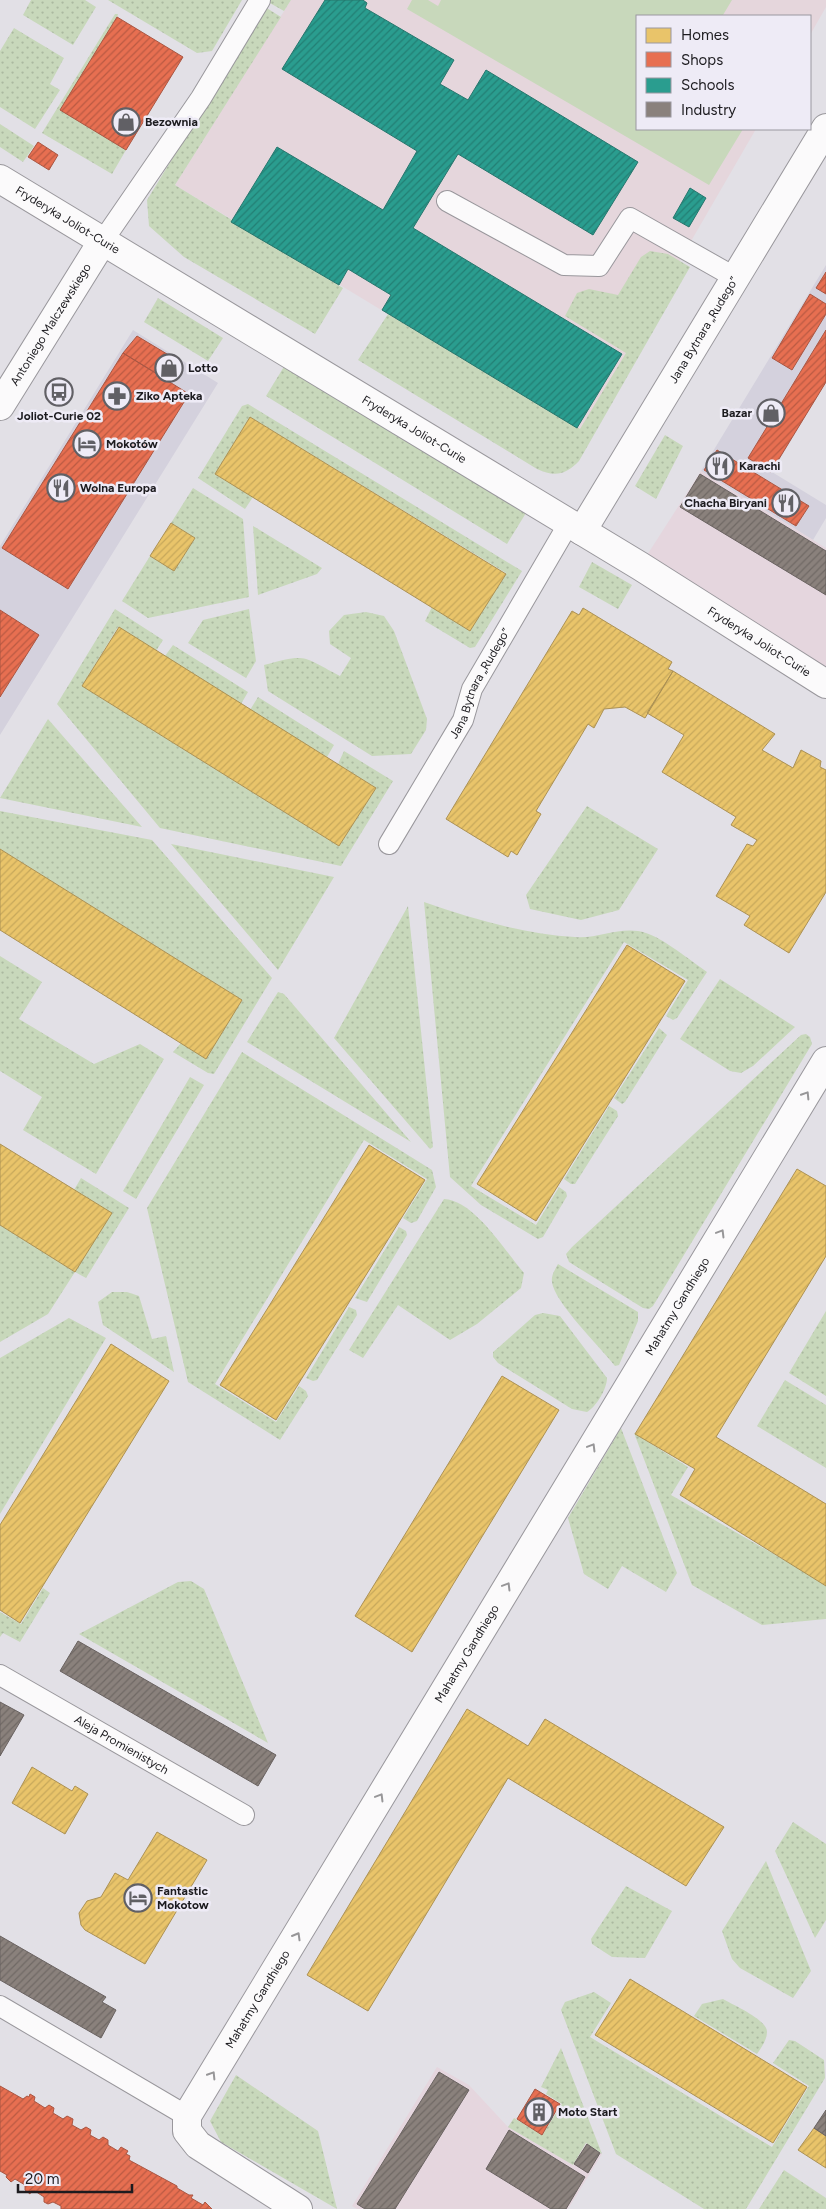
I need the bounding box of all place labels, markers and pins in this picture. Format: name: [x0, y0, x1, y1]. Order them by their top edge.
shop icon: Bezownia: [111, 107, 141, 137]
place label: Bezownia: [145, 115, 198, 129]
shop icon: Lotto: [154, 353, 184, 383]
place label: Lotto: [188, 361, 218, 375]
bus stop icon: Joliot-Curie 02: [44, 377, 74, 407]
pharmacy icon: Ziko Apteka: [102, 381, 132, 411]
place label: Ziko Apteka: [136, 389, 202, 403]
shop icon: Bazar: [756, 398, 786, 428]
place label: Bazar: [722, 406, 752, 420]
place label: Joliot-Curie 02: [17, 409, 101, 423]
hotel icon: Mokotów: [72, 429, 102, 459]
place label: Mokotów: [106, 437, 158, 451]
restaurant icon: Karachi: [705, 451, 735, 481]
place label: Karachi: [739, 459, 781, 473]
restaurant icon: Wolna Europa: [46, 473, 76, 503]
place label: Wolna Europa: [80, 481, 156, 495]
restaurant icon: Chacha Biryani: [771, 488, 801, 518]
place label: Chacha Biryani: [684, 496, 767, 510]
hotel icon: Fantastic Mokotow: [123, 1883, 153, 1913]
place label: Fantastic Mokotow: [157, 1884, 209, 1912]
building icon: Moto Start: [524, 2097, 554, 2127]
place label: Moto Start: [558, 2105, 618, 2119]

